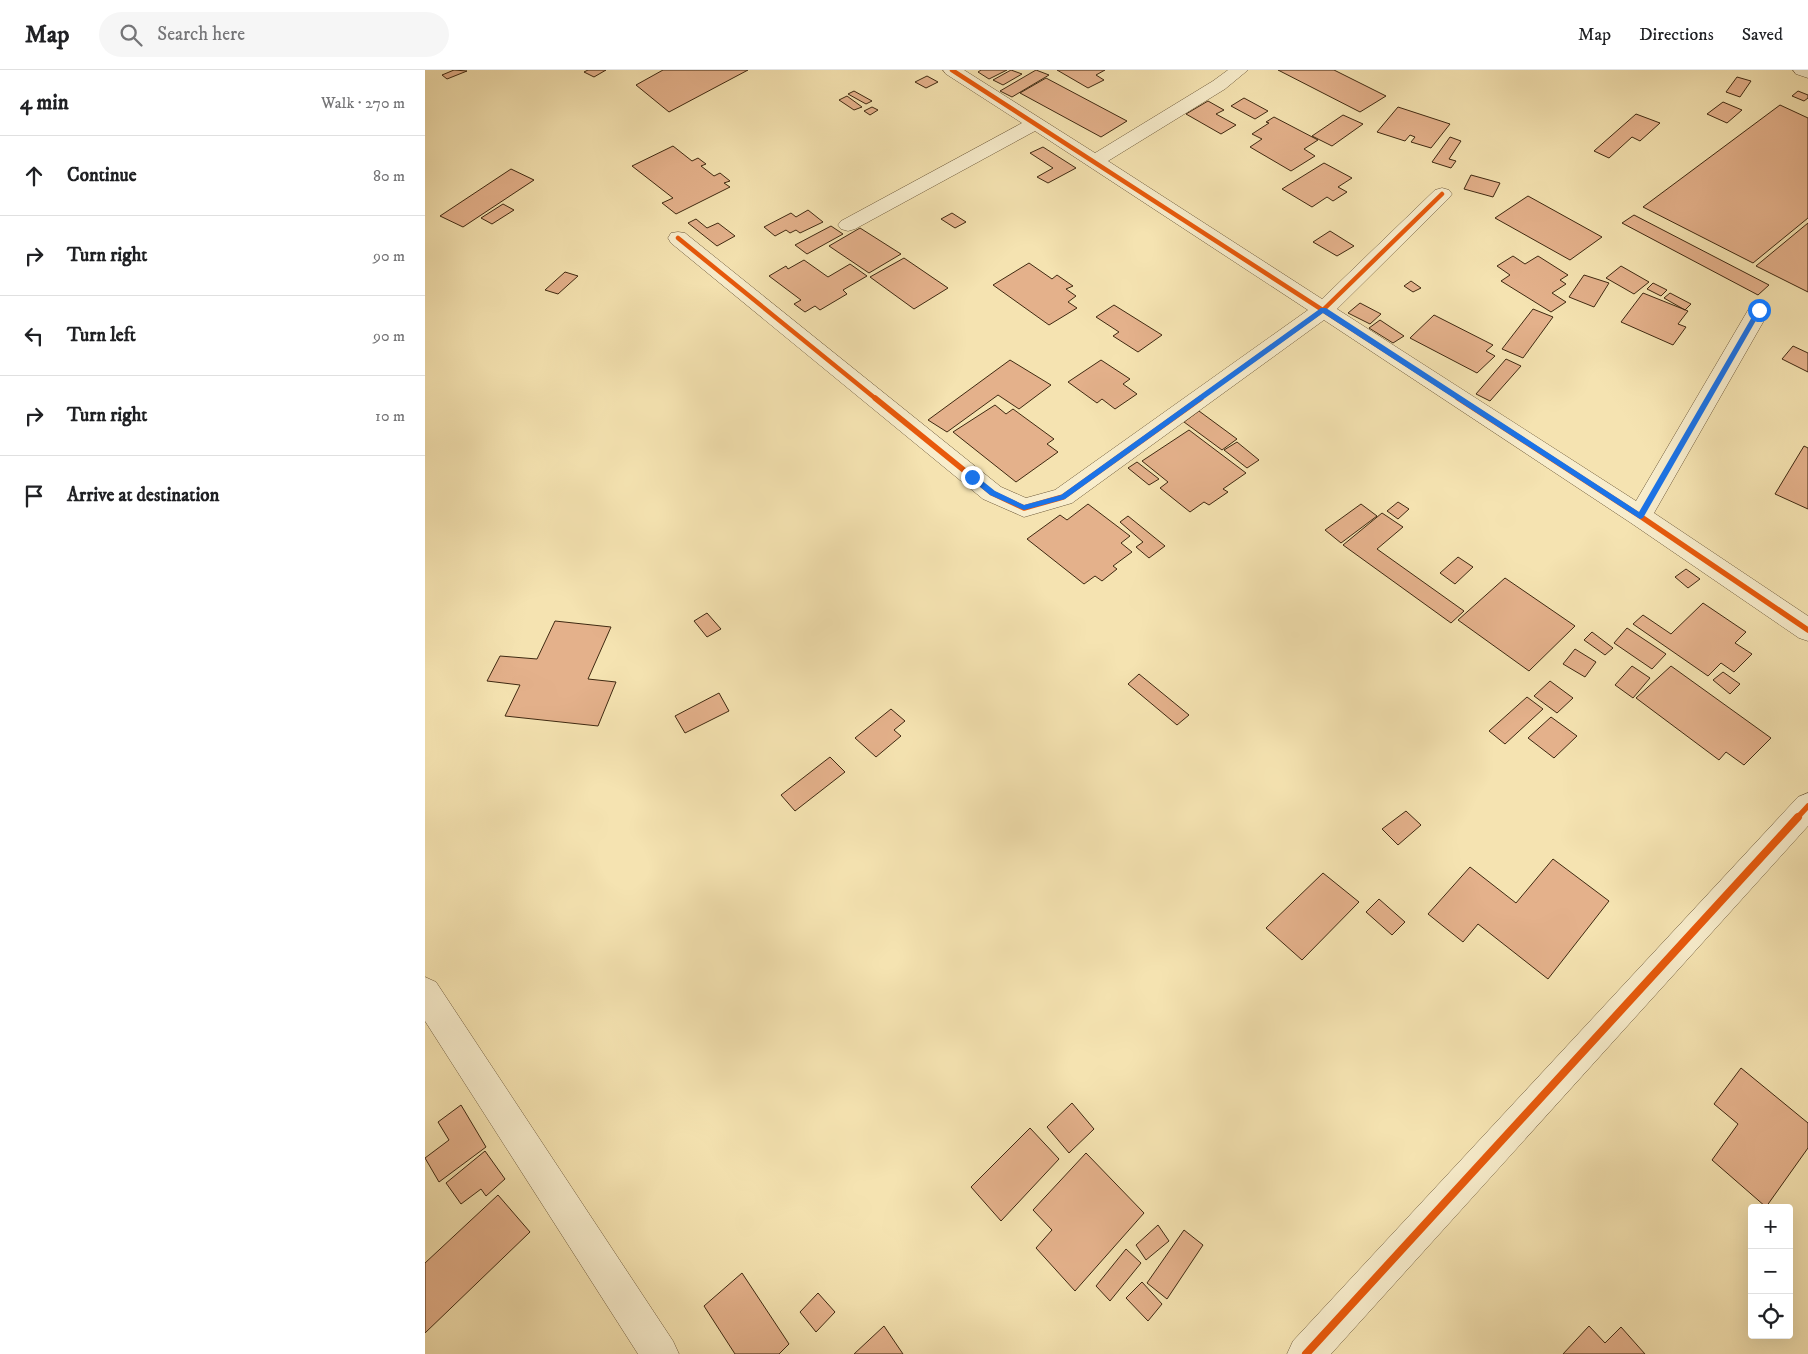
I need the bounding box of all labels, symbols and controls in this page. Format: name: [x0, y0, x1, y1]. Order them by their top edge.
search box: [99, 12, 449, 57]
text: Map: [25, 20, 69, 50]
icon: search: [117, 21, 145, 49]
text: Search here: [157, 23, 245, 46]
text: Map: [1578, 24, 1611, 46]
text: Directions: [1639, 24, 1714, 46]
text: Saved: [1742, 24, 1783, 46]
text: 4 min: [20, 90, 69, 116]
text: Walk · 270 m: [321, 93, 405, 113]
icon: ahead: [20, 162, 48, 190]
text: Continue: [67, 164, 137, 187]
text: 80 m: [373, 166, 405, 186]
icon: right: [20, 242, 48, 270]
text: Turn right: [67, 244, 147, 267]
text: 90 m: [373, 246, 405, 266]
route start: [1748, 299, 1771, 322]
icon: left: [20, 322, 48, 350]
text: Turn left: [67, 324, 136, 347]
text: 90 m: [373, 326, 405, 346]
icon: right: [20, 402, 48, 430]
text: Turn right: [67, 404, 147, 427]
text: 10 m: [375, 406, 405, 426]
route end: [961, 466, 984, 489]
icon: arrive: [20, 482, 48, 510]
text: Arrive at destination: [67, 484, 219, 507]
map controls: [1748, 1204, 1793, 1339]
button: +: [1748, 1204, 1793, 1249]
button: −: [1748, 1249, 1793, 1294]
button: locate: [1748, 1294, 1793, 1339]

